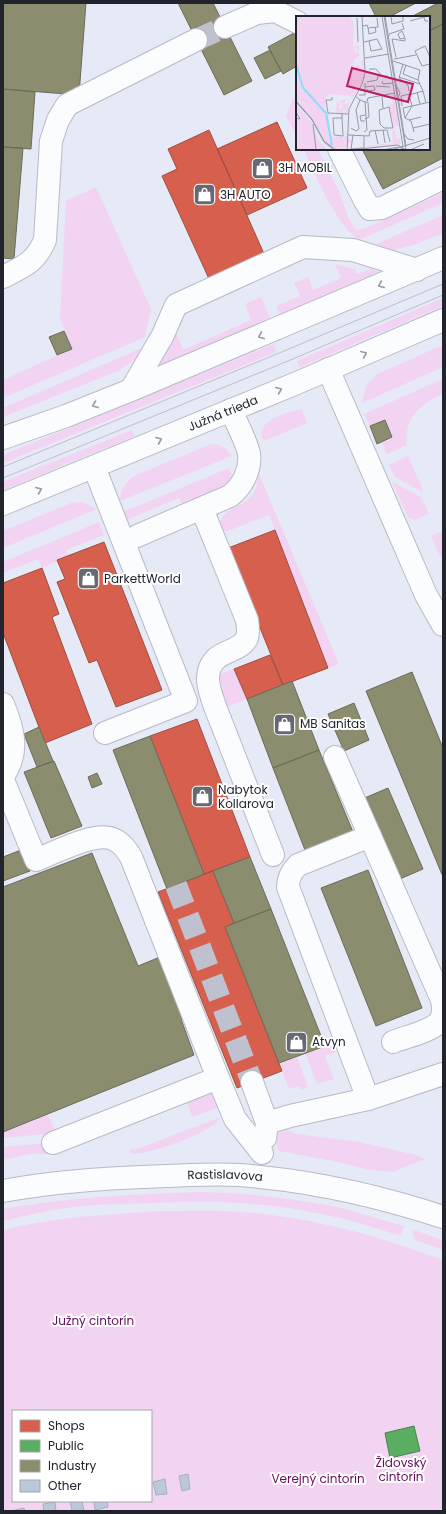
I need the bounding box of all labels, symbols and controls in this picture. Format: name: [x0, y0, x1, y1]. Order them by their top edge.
inset map: [296, 16, 430, 150]
shop icon: 3H MOBIL: [249, 155, 275, 181]
place label: 3H MOBIL: [278, 159, 332, 176]
shop icon: 3H AUTO: [192, 182, 218, 208]
place label: 3H AUTO: [220, 186, 271, 203]
one-way arrow: [377, 280, 385, 288]
one-way arrow: [258, 331, 265, 339]
one-way arrow: [359, 351, 367, 359]
one-way arrow: [276, 387, 283, 395]
street label: Južná trieda: [185, 391, 260, 435]
one-way arrow: [91, 400, 98, 408]
one-way arrow: [155, 437, 163, 445]
one-way arrow: [36, 486, 43, 494]
shop icon: ParkettWorld: [75, 566, 101, 592]
place label: ParkettWorld: [104, 570, 181, 587]
shop icon: MB Sanitas: [271, 711, 297, 737]
place label: MB Sanitas: [300, 715, 365, 732]
place label: Nabytok Kollarova: [218, 781, 274, 812]
shop icon: Nabytok Kollarova: [190, 784, 216, 810]
shop icon: Atvyn: [284, 1029, 310, 1055]
place label: Atvyn: [312, 1033, 346, 1050]
street label: Rastislavova: [187, 1166, 264, 1185]
park label: Južný cintorín: [52, 1312, 134, 1329]
legend: [12, 1410, 152, 1502]
text: Shops: [48, 1417, 85, 1434]
text: Public: [48, 1437, 84, 1454]
park label: Židovský cintorín: [375, 1454, 427, 1485]
text: Industry: [48, 1457, 97, 1474]
park label: Verejný cintorín: [271, 1470, 365, 1487]
text: Other: [48, 1477, 82, 1494]

